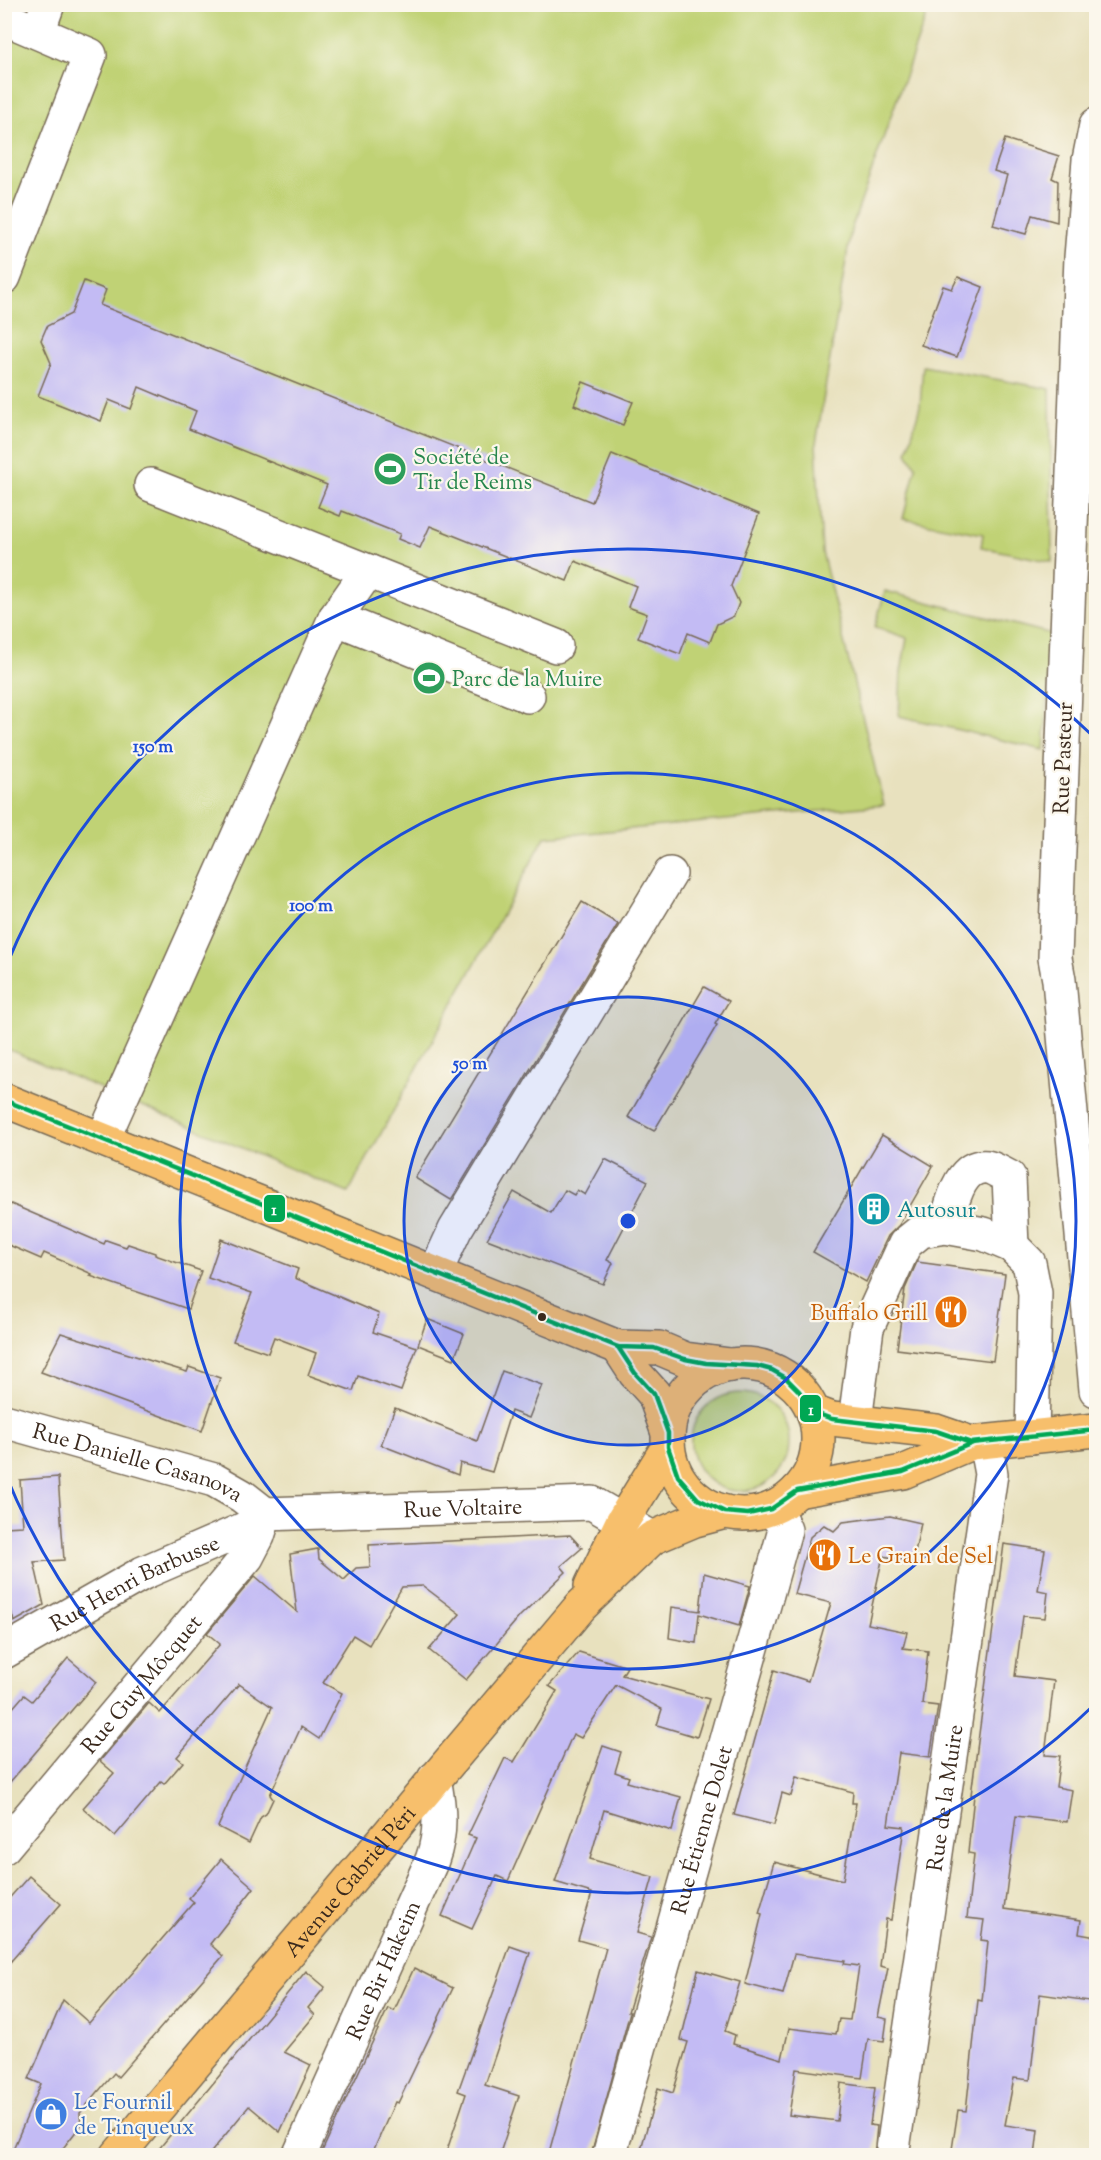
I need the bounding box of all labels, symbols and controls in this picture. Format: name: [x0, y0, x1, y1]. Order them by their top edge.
place label: Société de Tir de Reims: [413, 443, 532, 500]
sports icon: Société de Tir de Reims: [372, 451, 408, 487]
sports icon: Parc de la Muire: [411, 660, 447, 696]
place label: Parc de la Muire: [452, 665, 602, 697]
street label: Rue Pasteur: [1047, 701, 1083, 815]
text: 150 m: [133, 735, 173, 761]
text: 100 m: [289, 894, 333, 920]
text: 50 m: [451, 1052, 487, 1078]
building icon: Autosur: [856, 1191, 892, 1227]
line badge: 1: [263, 1194, 286, 1223]
place label: Autosur: [897, 1196, 976, 1228]
text: 1: [271, 1200, 277, 1223]
centre of rings: [618, 1211, 638, 1231]
restaurant icon: Buffalo Grill: [933, 1294, 969, 1330]
place label: Buffalo Grill: [811, 1299, 928, 1331]
unlabelled marker: [536, 1311, 548, 1323]
line badge: 1: [799, 1394, 822, 1423]
text: 1: [808, 1400, 814, 1423]
street label: Rue Danielle Casanova: [28, 1417, 248, 1512]
street label: Rue Voltaire: [403, 1492, 523, 1528]
street label: Rue Henri Barbusse: [45, 1529, 225, 1641]
restaurant icon: Le Grain de Sel: [807, 1537, 843, 1573]
place label: Le Grain de Sel: [848, 1542, 993, 1574]
street label: Rue Guy Môcquet: [75, 1609, 211, 1762]
street label: Rue de la Muire: [920, 1723, 973, 1874]
street label: Rue Étienne Dolet: [665, 1742, 743, 1918]
street label: Avenue Gabriel Péri: [278, 1800, 425, 1966]
street label: Rue Bir Hakeim: [340, 1896, 431, 2046]
place label: Le Fournil de Tinqueux: [74, 2088, 194, 2145]
shop icon: Le Fournil de Tinqueux: [33, 2096, 69, 2132]

